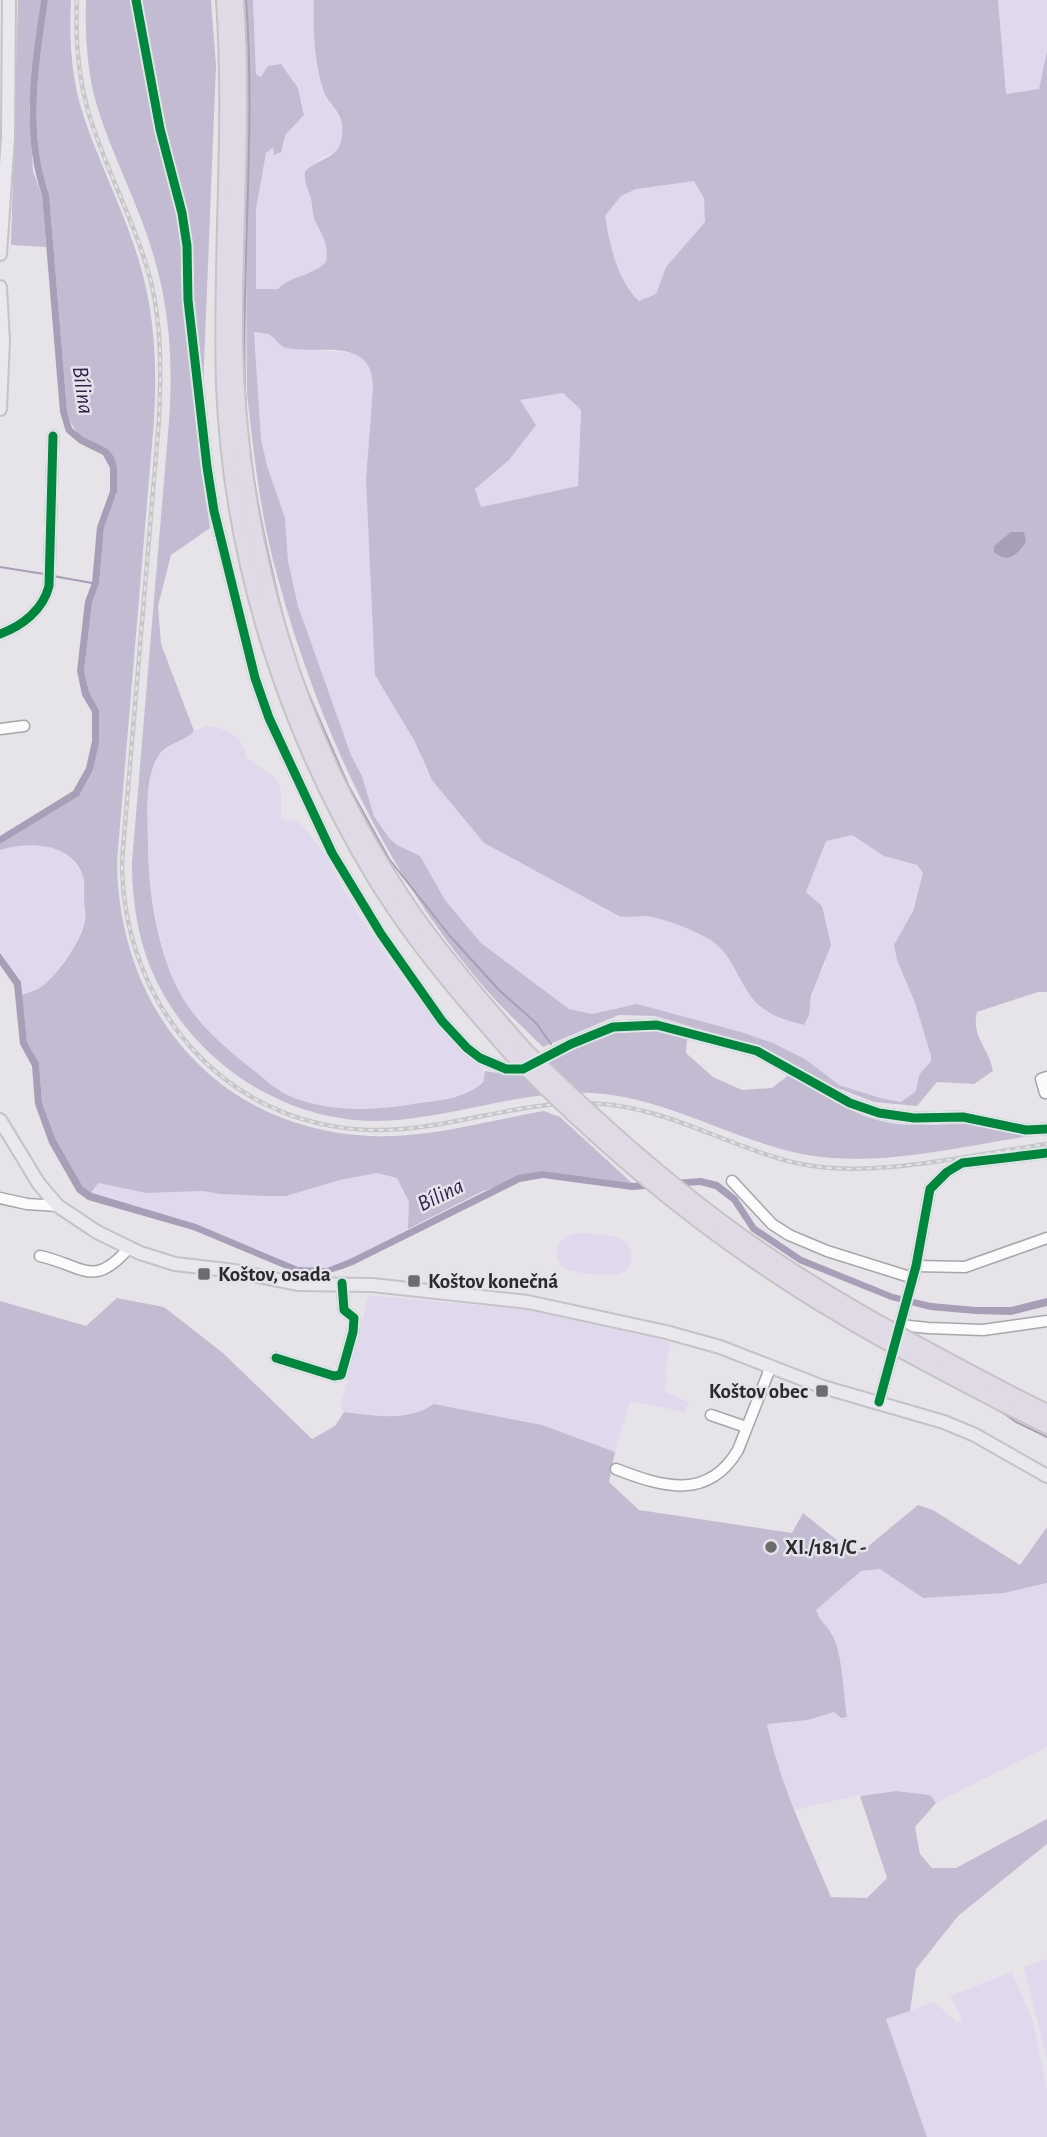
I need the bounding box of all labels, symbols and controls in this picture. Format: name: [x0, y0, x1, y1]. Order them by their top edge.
water label: Bílina: [68, 365, 97, 416]
water label: Bílina: [414, 1174, 467, 1216]
place label: Koštov, osada: [218, 1264, 331, 1285]
marker: Koštov, osada: [196, 1266, 212, 1282]
place label: Koštov konečná: [428, 1271, 558, 1292]
marker: Koštov konečná: [406, 1273, 422, 1289]
place label: Koštov obec: [709, 1381, 808, 1402]
marker: Koštov obec: [814, 1383, 830, 1399]
place label: XI./181/C -: [785, 1537, 866, 1558]
marker: XI./181/C -: [763, 1539, 779, 1555]

